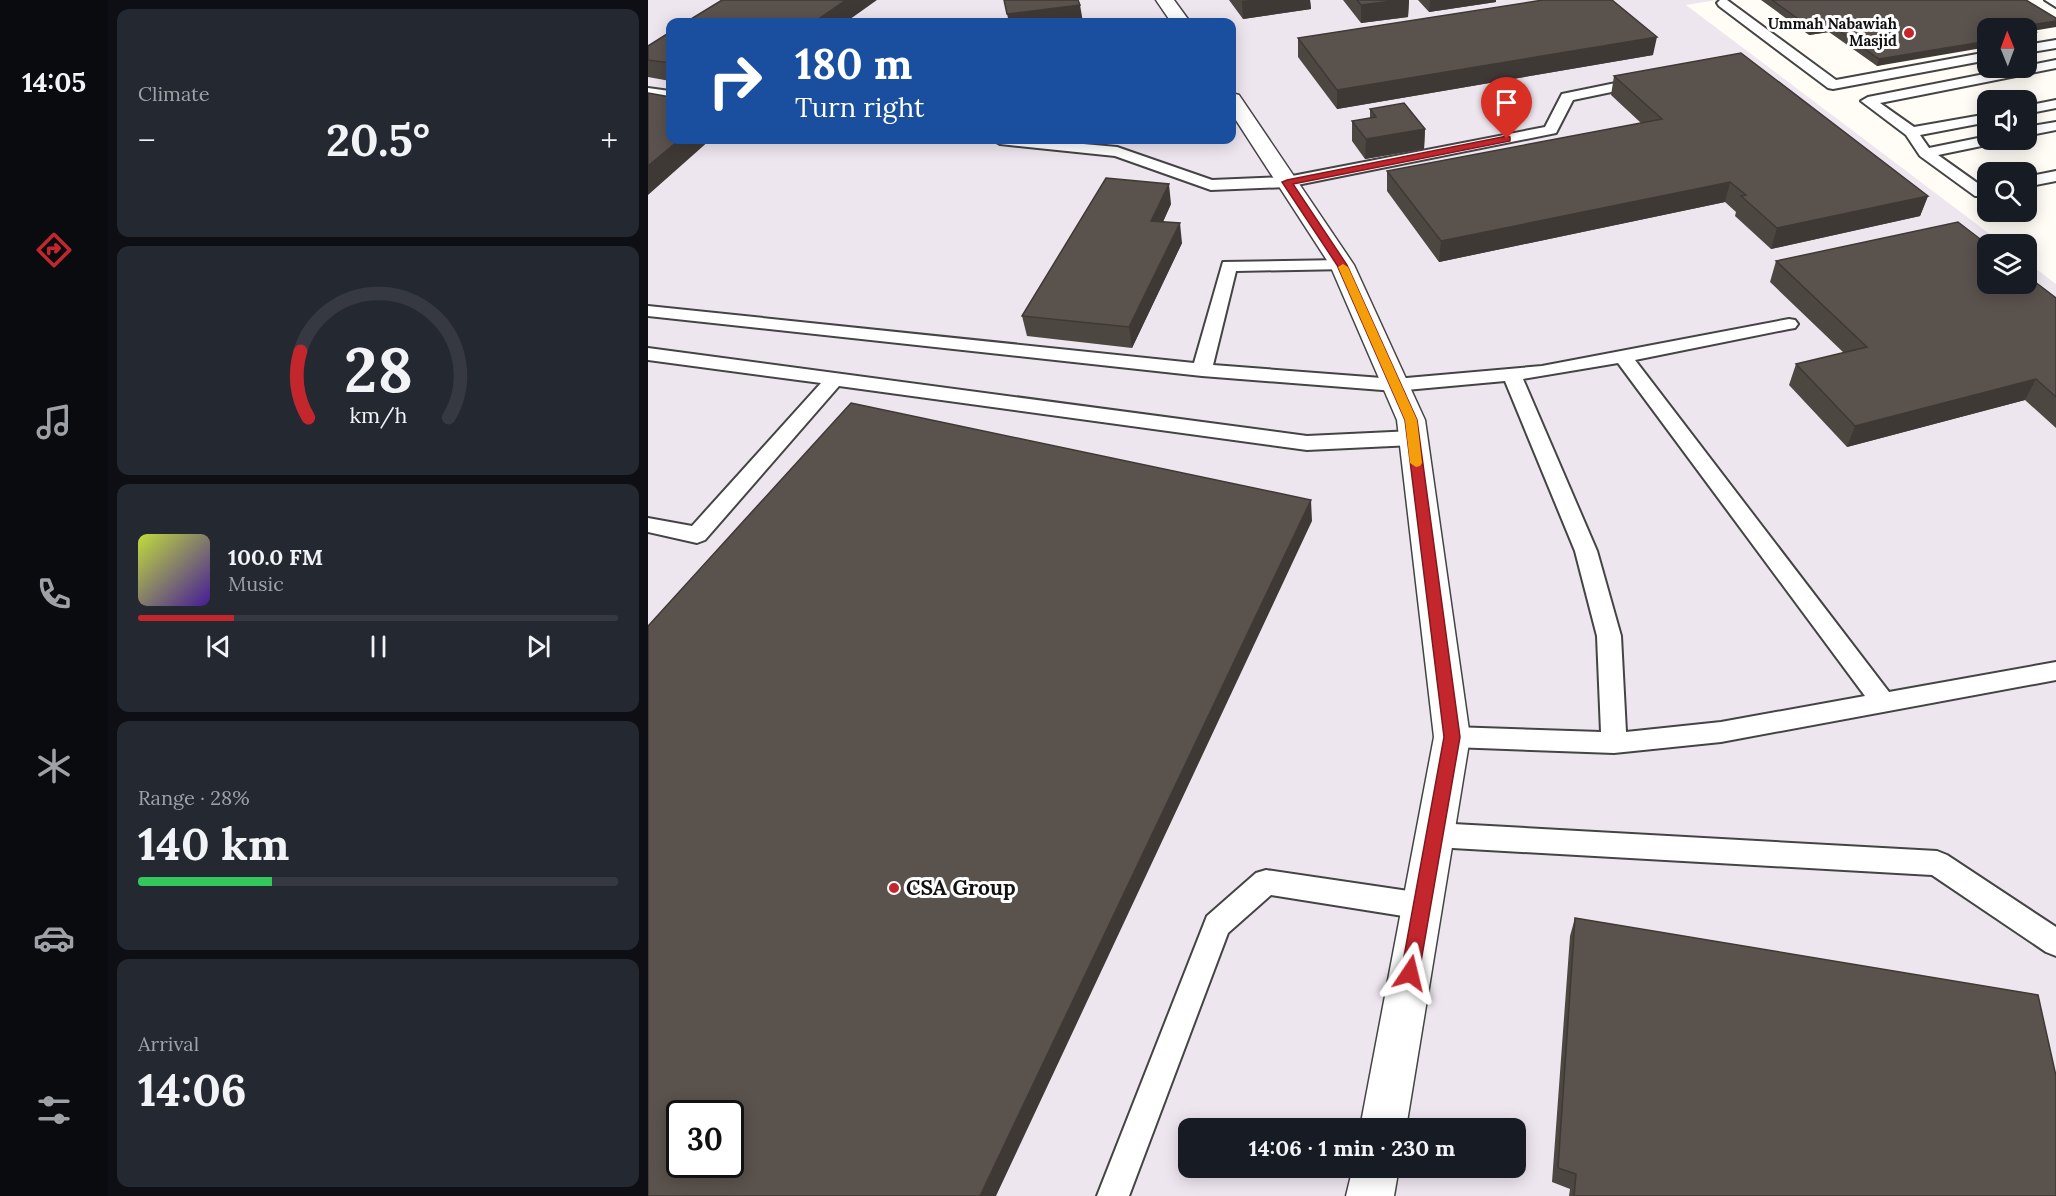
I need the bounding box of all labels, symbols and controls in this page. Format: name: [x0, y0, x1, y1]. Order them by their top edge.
place label: Ummah Nabawiah Masjid: [1768, 14, 1898, 50]
north arrow: [1977, 18, 2037, 78]
map controls: [1977, 18, 2037, 294]
marker: Ummah Nabawiah Masjid: [1902, 26, 1916, 40]
text: 180 m: [795, 37, 912, 91]
icon: right: [696, 42, 774, 120]
text: 14:05: [22, 65, 86, 99]
pin: [1481, 77, 1532, 139]
text: Climate: [138, 81, 210, 106]
icon: arrive: [1490, 86, 1523, 119]
text: Turn right: [795, 90, 924, 124]
button: sound: [1977, 90, 2037, 150]
text: 20.5°: [326, 111, 430, 168]
text: −: [138, 119, 156, 161]
text: +: [600, 119, 618, 161]
button: search: [1977, 162, 2037, 222]
icon: directions: [33, 229, 75, 271]
button: layers: [1977, 234, 2037, 294]
text: 28: [344, 329, 412, 409]
icon: music: [33, 401, 75, 443]
text: km/h: [349, 401, 407, 429]
text: 100.0 FM: [228, 543, 323, 571]
text: Music: [228, 571, 284, 596]
icon: phone: [33, 573, 75, 615]
icon: previous: [202, 630, 235, 663]
icon: pause: [362, 630, 395, 663]
icon: next: [522, 630, 555, 663]
icon: climate: [33, 745, 75, 787]
text: Range · 28%: [138, 785, 250, 810]
text: 140 km: [138, 815, 289, 872]
place label: CSA Group: [906, 874, 1016, 901]
marker: CSA Group: [887, 881, 901, 895]
icon: car: [33, 917, 75, 959]
position arrow: [1378, 941, 1442, 1005]
text: Arrival: [138, 1031, 199, 1056]
text: 14:06: [138, 1061, 247, 1118]
icon: filters: [33, 1089, 75, 1131]
speed limit sign: 30: [666, 1100, 744, 1178]
text: 14:06 · 1 min · 230 m: [1249, 1134, 1455, 1162]

